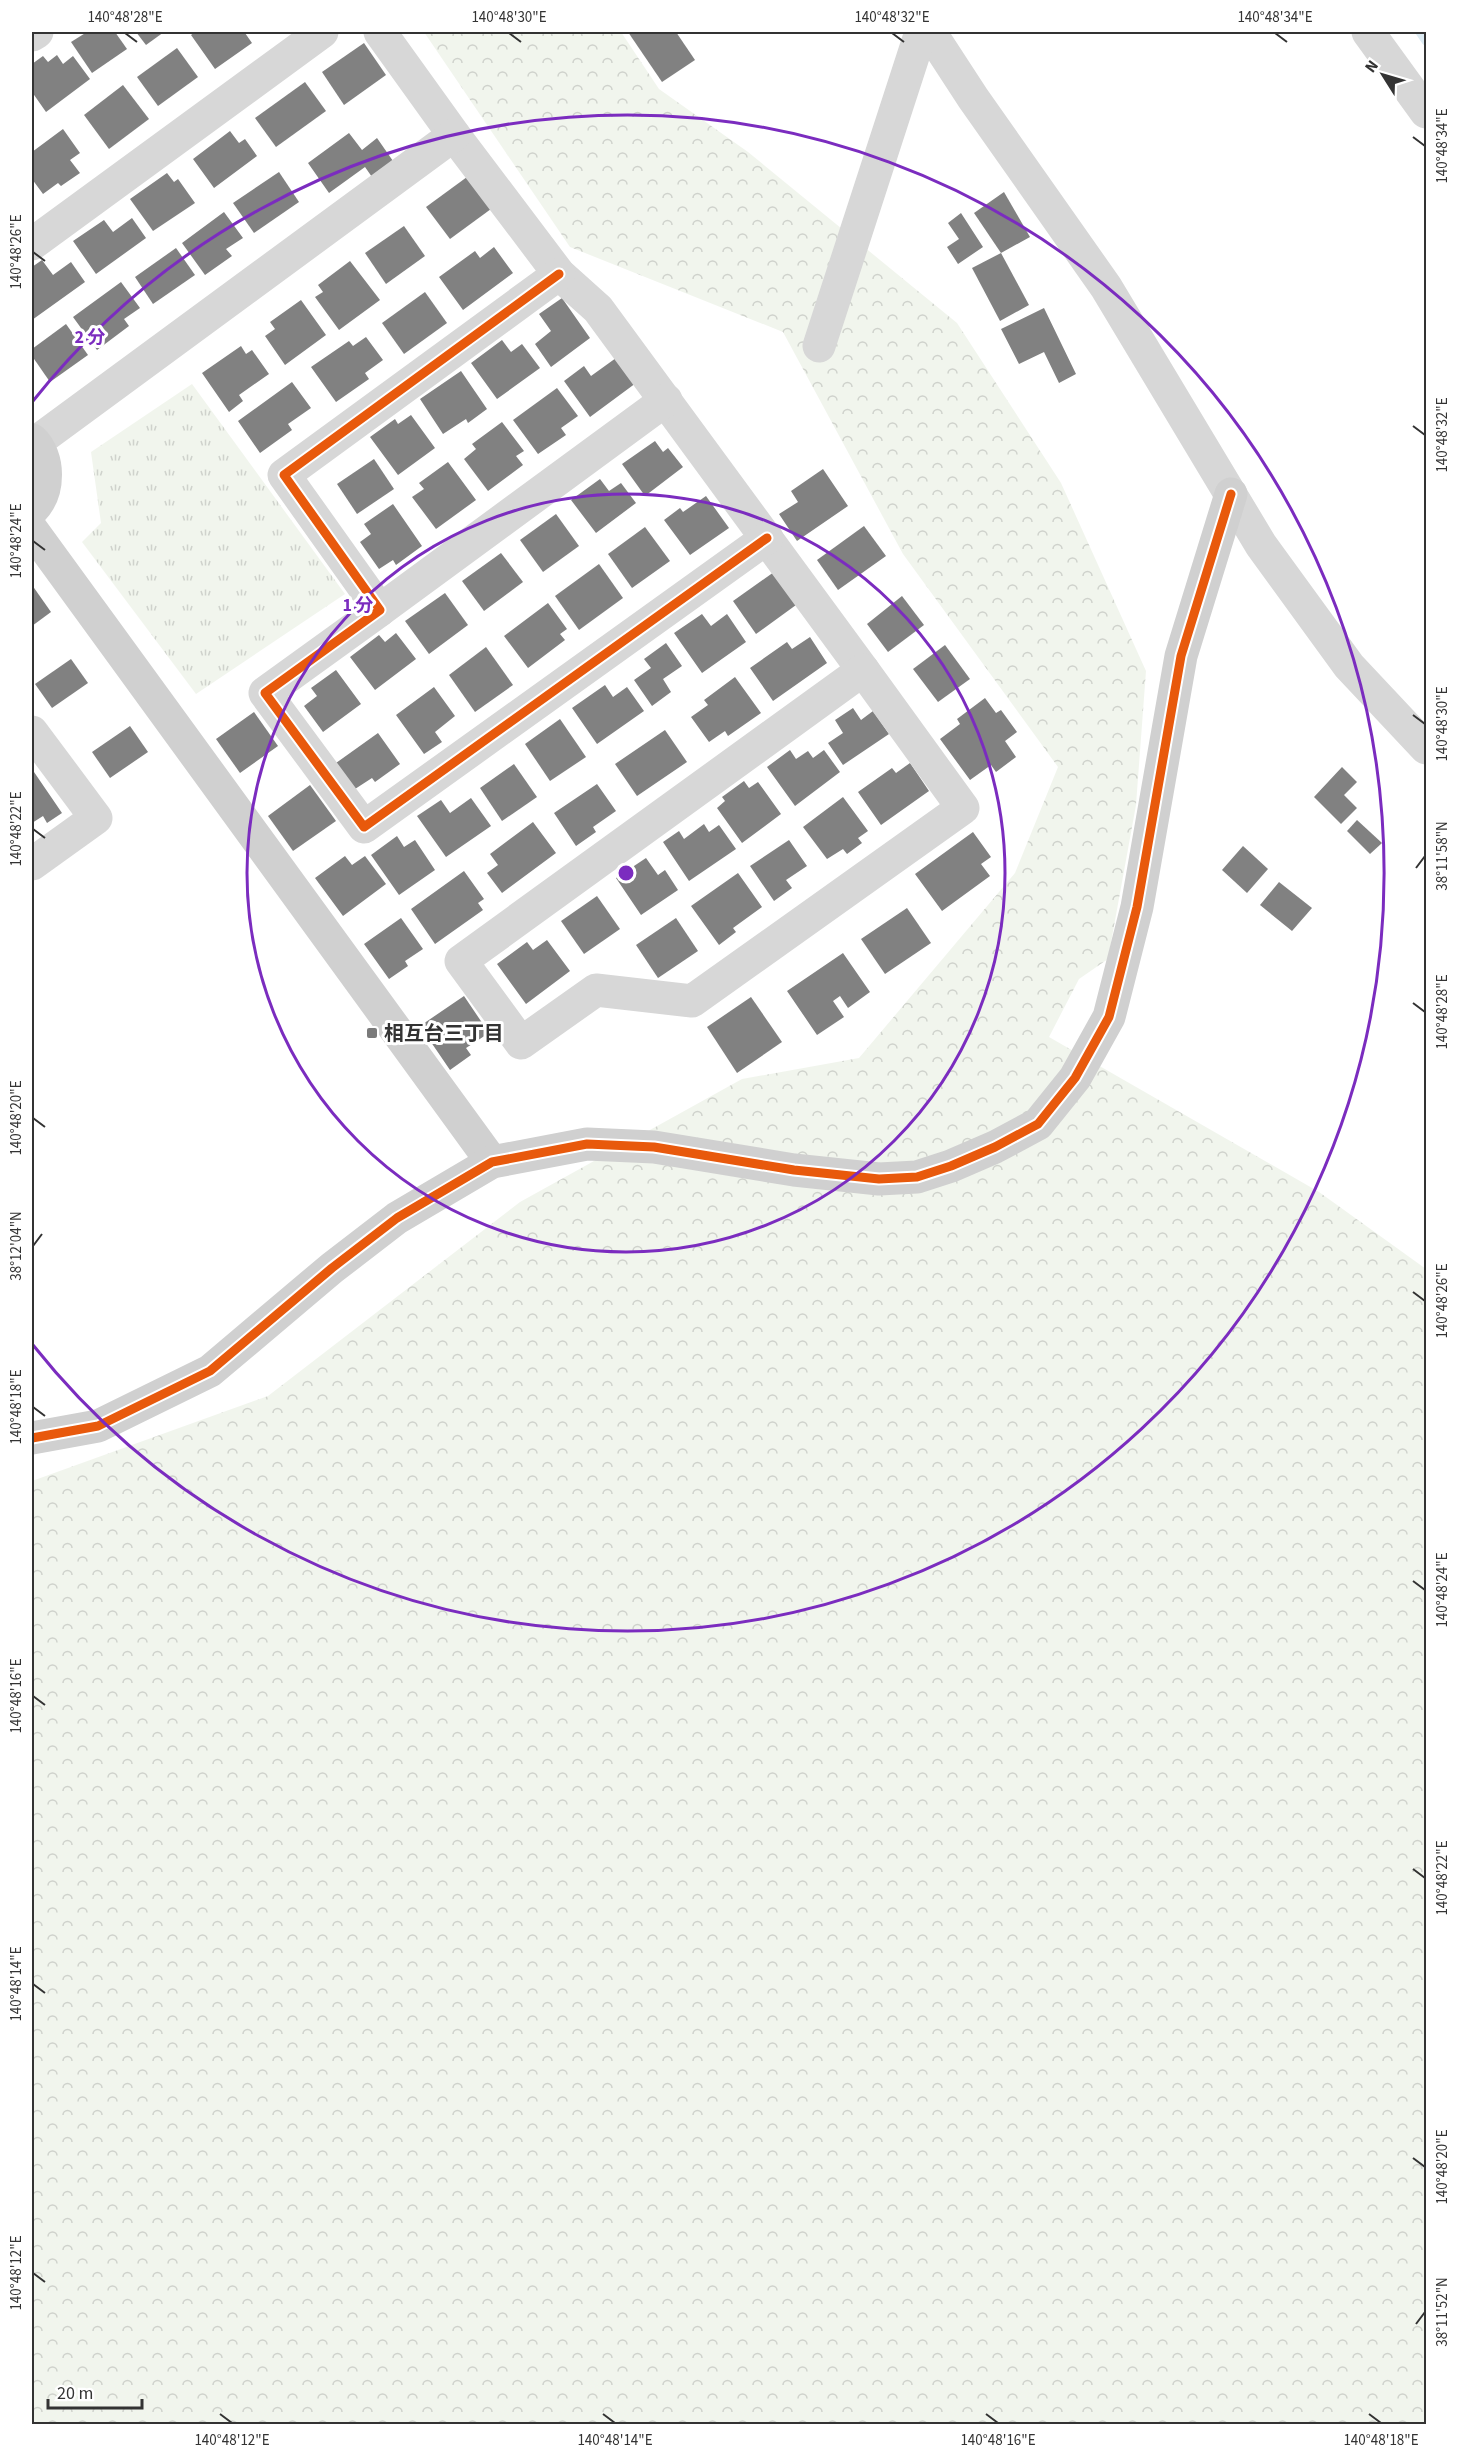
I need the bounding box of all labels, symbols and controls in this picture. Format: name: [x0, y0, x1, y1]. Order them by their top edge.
text: 140°48'28"E: [87, 7, 163, 28]
text: 140°48'30"E: [471, 7, 547, 28]
text: 140°48'32"E: [854, 7, 930, 28]
text: 140°48'34"E: [1237, 7, 1313, 28]
north arrow: [1353, 45, 1413, 105]
text: N: [1360, 56, 1384, 77]
text: 140°48'34"E: [1432, 108, 1453, 184]
text: 140°48'26"E: [6, 214, 27, 290]
text: 2 分: [74, 325, 106, 350]
text: 140°48'32"E: [1432, 397, 1453, 473]
text: 140°48'24"E: [6, 503, 27, 579]
text: 1 分: [342, 593, 374, 618]
text: 140°48'30"E: [1432, 686, 1453, 762]
text: 140°48'22"E: [6, 791, 27, 867]
text: 38°11'58"N: [1432, 821, 1453, 891]
centre of rings: [616, 863, 636, 883]
text: 140°48'28"E: [1432, 974, 1453, 1050]
place label: 相互台三丁目: [384, 1020, 504, 1048]
marker: 相互台三丁目: [365, 1026, 379, 1040]
text: 140°48'20"E: [6, 1080, 27, 1156]
text: 38°12'04"N: [6, 1211, 27, 1281]
text: 140°48'26"E: [1432, 1263, 1453, 1339]
text: 140°48'18"E: [6, 1369, 27, 1445]
text: 140°48'24"E: [1432, 1552, 1453, 1628]
text: 140°48'16"E: [6, 1658, 27, 1734]
text: 140°48'22"E: [1432, 1840, 1453, 1916]
text: 140°48'14"E: [6, 1946, 27, 2022]
text: 140°48'20"E: [1432, 2129, 1453, 2205]
text: 140°48'12"E: [6, 2235, 27, 2311]
text: 38°11'52"N: [1432, 2277, 1453, 2347]
scale bar: [48, 2372, 142, 2410]
text: 20 m: [57, 2381, 93, 2406]
text: 140°48'12"E: [194, 2430, 270, 2451]
text: 140°48'14"E: [577, 2430, 653, 2451]
text: 140°48'16"E: [960, 2430, 1036, 2451]
text: 140°48'18"E: [1343, 2430, 1419, 2451]

